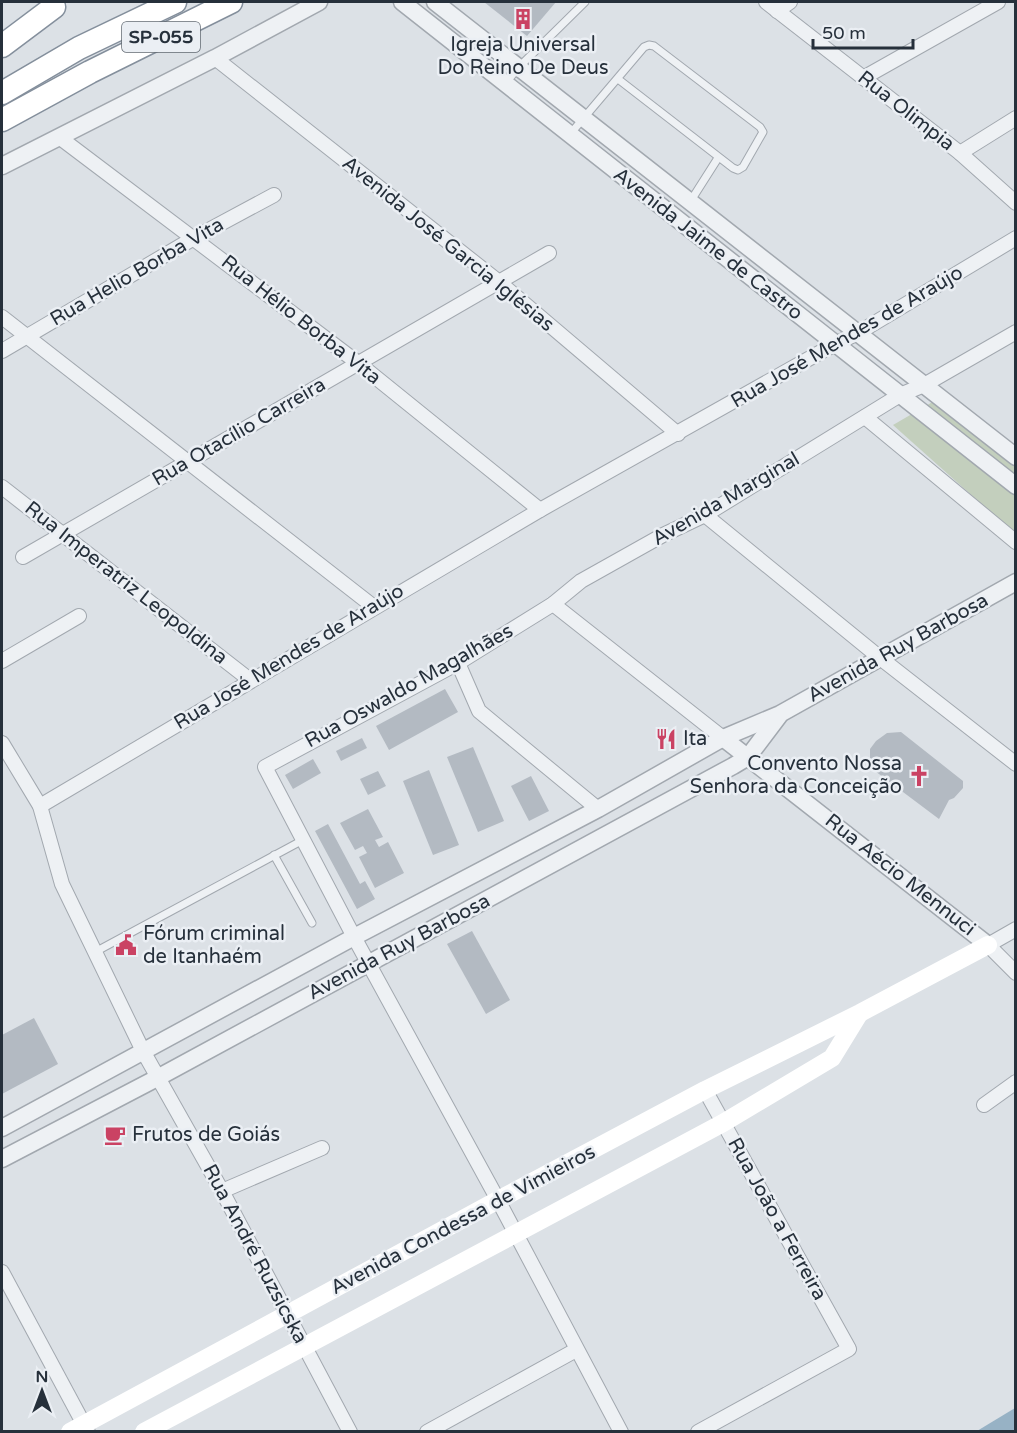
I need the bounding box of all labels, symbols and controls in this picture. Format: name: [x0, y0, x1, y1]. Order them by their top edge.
building icon: Igreja Universal Do Reino De Deus: [511, 7, 535, 31]
scale bar: [813, 12, 914, 50]
road number: SP-055: [122, 22, 200, 52]
text: 50 m: [822, 22, 866, 44]
place label: Igreja Universal Do Reino De Deus: [438, 33, 608, 80]
street label: Rua Olimpia: [853, 66, 959, 156]
street label: Avenida José Garcia Iglésias: [337, 151, 559, 337]
street label: Avenida Jaime de Castro: [609, 163, 807, 325]
street label: Rua Helio Borba Vita: [46, 212, 228, 332]
street label: Rua Hélio Borba Vita: [216, 250, 386, 390]
street label: Rua José Mendes de Araújo: [727, 261, 967, 413]
street label: Rua Otacílio Carreira: [148, 373, 330, 491]
street label: Avenida Marginal: [648, 447, 804, 551]
street label: Rua Imperatriz Leopoldina: [20, 496, 232, 670]
street label: Rua José Mendes de Araújo: [170, 579, 408, 735]
street label: Avenida Ruy Barbosa: [803, 588, 993, 708]
street label: Rua Oswaldo Magalhães: [301, 619, 517, 753]
restaurant icon: Ita: [654, 727, 678, 751]
place label: Ita: [683, 727, 707, 751]
place label: Convento Nossa Senhora da Conceição: [690, 752, 902, 799]
church icon: Convento Nossa Senhora da Conceição: [907, 764, 931, 788]
street label: Rua Aécio Mennuci: [820, 809, 980, 941]
street label: Avenida Ruy Barbosa: [304, 889, 494, 1005]
place label: Fórum criminal de Itanhaém: [143, 922, 285, 969]
public building icon: Fórum criminal de Itanhaém: [114, 933, 138, 957]
cafe icon: Frutos de Goiás: [103, 1123, 127, 1147]
place label: Frutos de Goiás: [132, 1123, 280, 1147]
street label: Rua João a Ferreira: [722, 1133, 832, 1305]
street label: Avenida Condessa de Vimieiros: [327, 1140, 599, 1300]
street label: Rua André Ruzsicska: [198, 1160, 312, 1348]
north arrow: [12, 1361, 72, 1421]
text: N: [36, 1367, 48, 1387]

